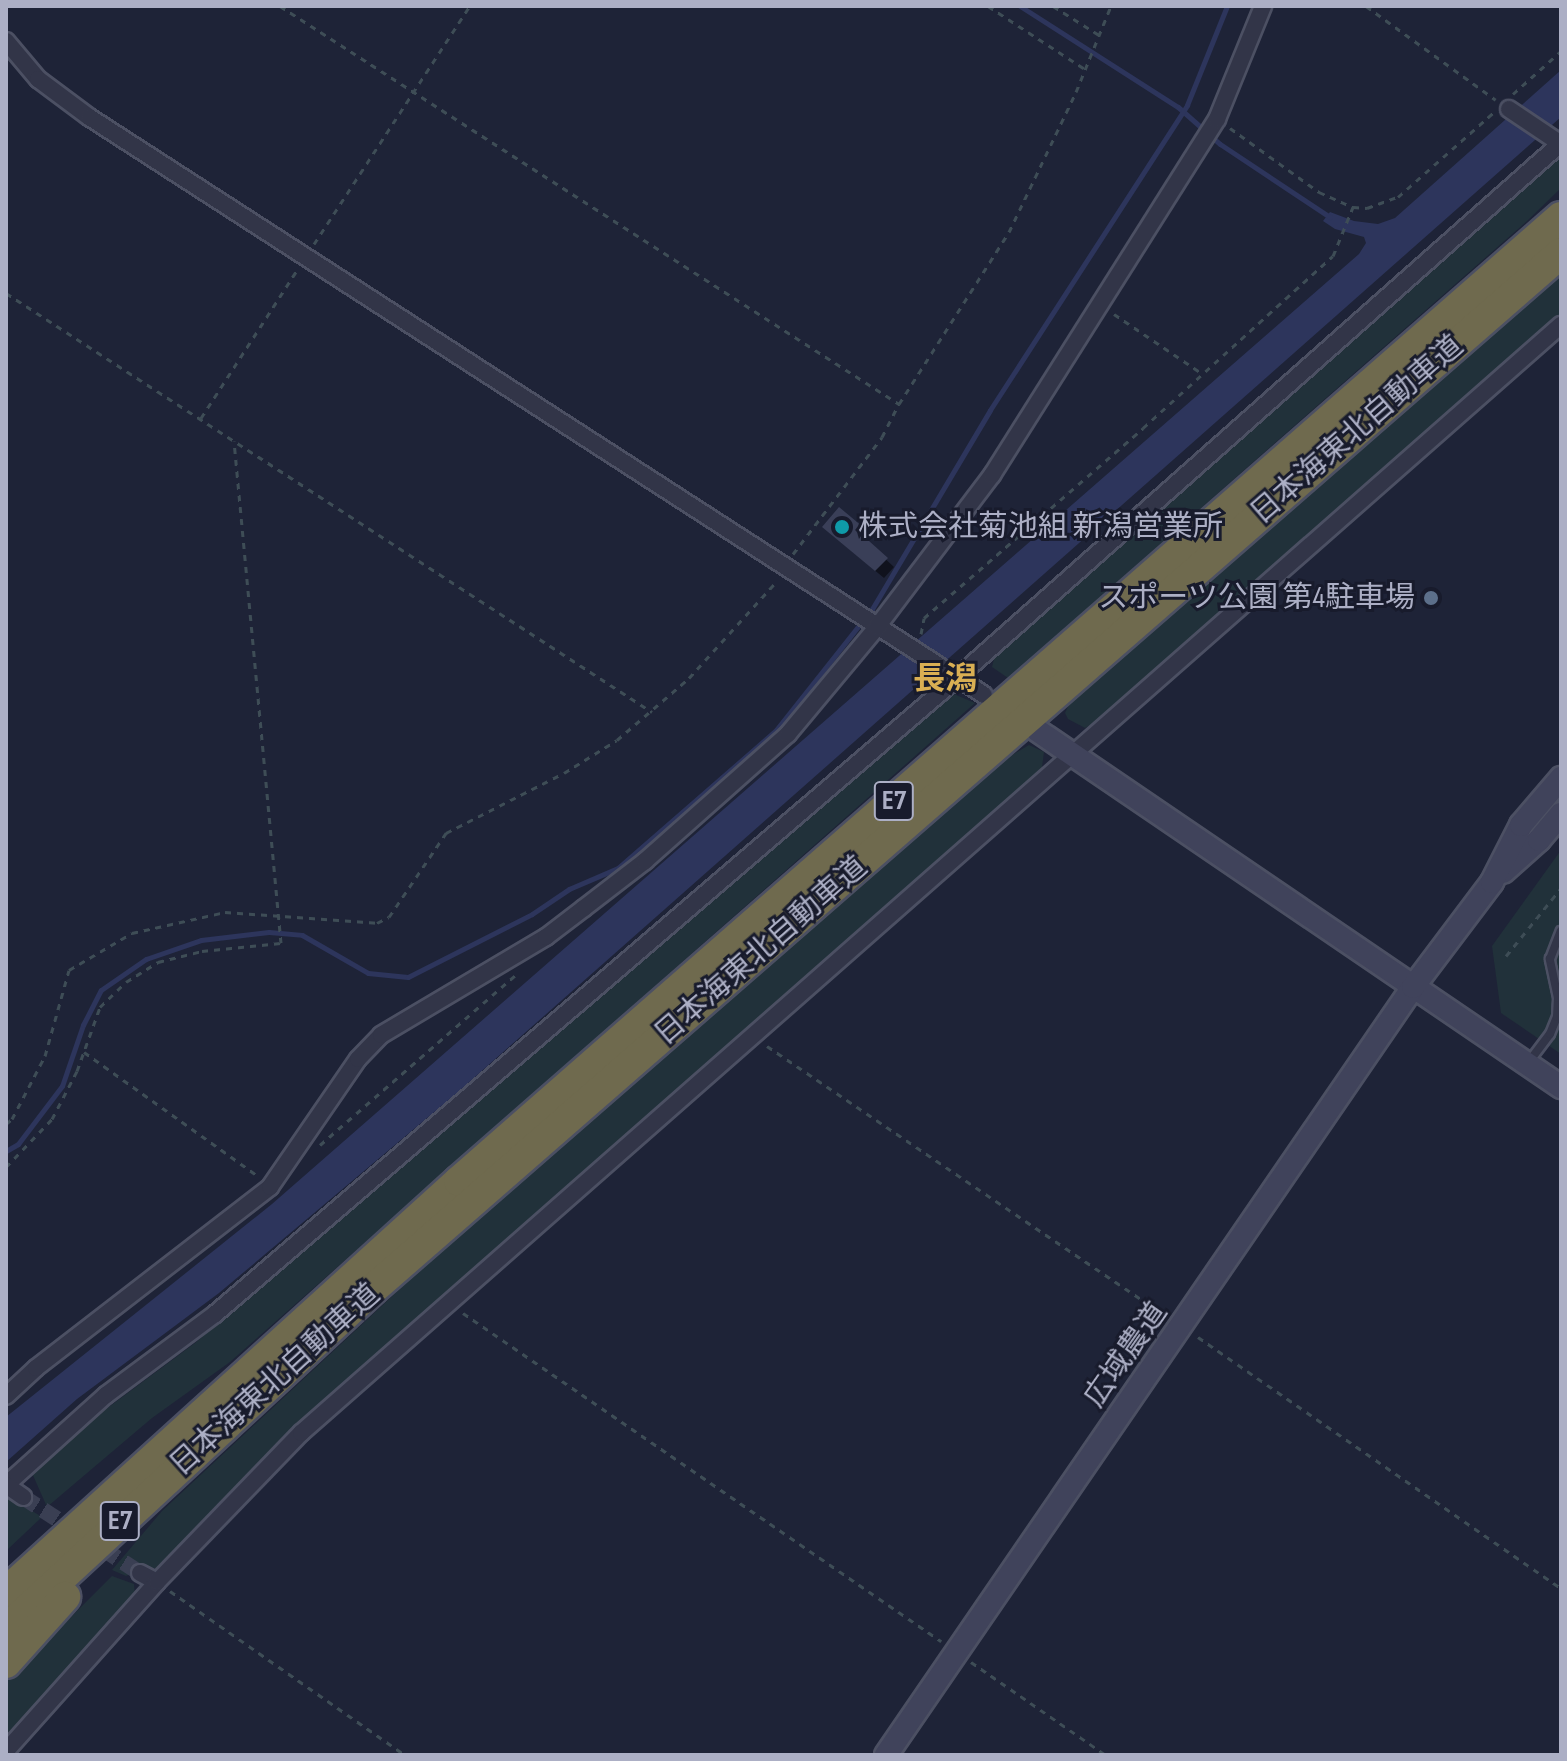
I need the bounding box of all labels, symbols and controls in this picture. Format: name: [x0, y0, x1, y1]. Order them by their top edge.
street label: 日本海東北自動車道: [1243, 328, 1471, 532]
place label: 株式会社菊池組 新潟営業所: [858, 509, 1223, 545]
marker: 株式会社菊池組 新潟営業所: [833, 518, 851, 536]
place label: スポーツ公園 第4駐車場: [1098, 580, 1415, 616]
marker: スポーツ公園 第4駐車場: [1422, 589, 1440, 607]
district label: 長潟: [913, 661, 977, 699]
road number: E7: [872, 777, 916, 825]
street label: 日本海東北自動車道: [647, 849, 875, 1053]
street label: 日本海東北自動車道: [163, 1276, 387, 1484]
street label: 広域農道: [1077, 1296, 1175, 1414]
road number: E7: [98, 1497, 142, 1545]

